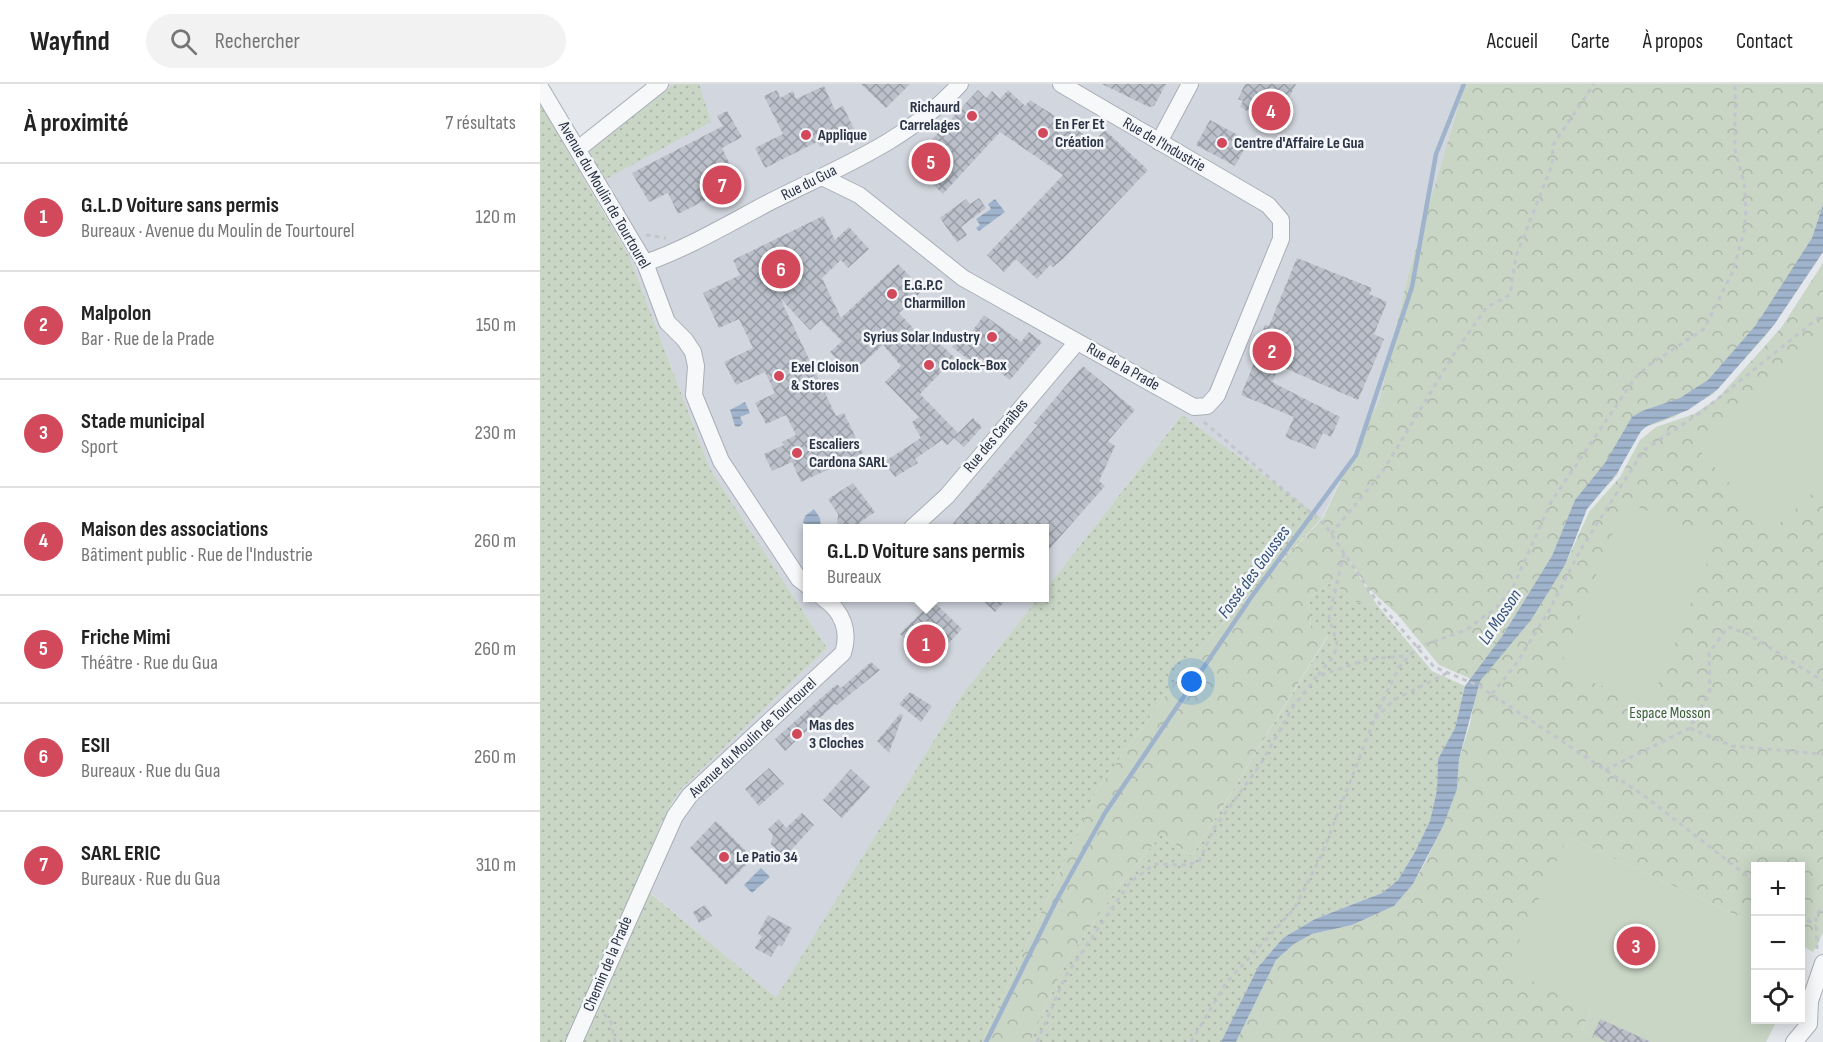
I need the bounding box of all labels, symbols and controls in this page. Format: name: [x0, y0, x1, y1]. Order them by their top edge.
search box: [146, 14, 566, 68]
text: Wayfind: [30, 25, 110, 58]
icon: search: [167, 25, 200, 58]
text: Rechercher: [215, 28, 300, 55]
text: Accueil: [1487, 29, 1538, 54]
text: Carte: [1571, 29, 1610, 54]
text: À propos: [1643, 29, 1703, 54]
text: Contact: [1736, 29, 1793, 54]
pin: 4: [1252, 88, 1290, 134]
place label: Richaurd Carrelages: [899, 98, 960, 135]
text: À proximité: [24, 108, 129, 139]
marker: Richaurd Carrelages: [965, 109, 979, 123]
text: 7 résultats: [445, 111, 516, 135]
street label: Rue de l'Industrie: [1119, 114, 1209, 176]
place label: En Fer Et Création: [1055, 115, 1104, 152]
street label: Avenue du Moulin de Tourtourel: [553, 117, 654, 272]
place label: Applique: [817, 126, 867, 145]
marker: En Fer Et Création: [1036, 126, 1050, 140]
marker: Applique: [799, 128, 813, 142]
place label: Centre d'Affaire Le Gua: [1234, 134, 1364, 153]
marker: Centre d'Affaire Le Gua: [1215, 136, 1229, 150]
pin: 5: [912, 140, 950, 184]
street label: Rue du Gua: [778, 161, 840, 205]
pin: 7: [702, 162, 741, 208]
text: G.L.D Voiture sans permis: [81, 192, 279, 219]
text: 1: [40, 205, 47, 229]
text: 120 m: [476, 205, 516, 229]
text: Bureaux · Avenue du Moulin de Tourtourel: [81, 219, 355, 243]
pin: 6: [762, 246, 800, 291]
place label: E.G.P.C Charmillon: [904, 276, 965, 313]
marker: E.G.P.C Charmillon: [885, 287, 899, 301]
text: Malpolon: [81, 300, 151, 327]
text: 2: [39, 313, 48, 337]
text: 150 m: [476, 313, 516, 337]
text: Bar · Rue de la Prade: [81, 327, 215, 351]
place label: Syrius Solar Industry: [863, 328, 980, 347]
pin: 2: [1252, 328, 1292, 374]
marker: Syrius Solar Industry: [985, 330, 999, 344]
street label: Rue de la Prade: [1083, 339, 1163, 395]
place label: Colock-Box: [941, 356, 1007, 375]
place label: Exel Cloison & Stores: [791, 358, 859, 395]
marker: Colock-Box: [922, 358, 936, 372]
marker: Exel Cloison & Stores: [772, 369, 786, 383]
street label: Rue des Caraïbes: [960, 395, 1032, 477]
text: Stade municipal: [81, 408, 205, 435]
text: 3: [39, 421, 48, 445]
text: 230 m: [474, 421, 516, 445]
text: Sport: [81, 435, 118, 459]
place label: Escaliers Cardona SARL: [809, 435, 888, 472]
marker: Escaliers Cardona SARL: [790, 446, 804, 460]
text: Maison des associations: [81, 516, 268, 543]
water label: Fossé des Gousses: [1213, 521, 1295, 622]
popup: [803, 524, 1049, 602]
text: 4: [39, 529, 48, 553]
text: 260 m: [474, 529, 516, 553]
text: G.L.D Voiture sans permis: [827, 538, 1025, 565]
text: Bâtiment public · Rue de l'Industrie: [81, 543, 313, 567]
text: Bureaux: [827, 565, 881, 589]
water label: La Mosson: [1474, 585, 1526, 648]
pin: 1: [906, 622, 946, 666]
text: Friche Mimi: [81, 624, 171, 651]
text: 5: [39, 637, 48, 661]
text: 260 m: [474, 637, 516, 661]
text: Théâtre · Rue du Gua: [81, 651, 218, 675]
your location: [1177, 667, 1206, 696]
street label: Avenue du Moulin de Tourtourel: [685, 674, 821, 803]
park label: Espace Mosson: [1629, 704, 1711, 723]
place label: Mas des 3 Cloches: [809, 716, 864, 753]
marker: Mas des 3 Cloches: [790, 727, 804, 741]
text: ESII: [81, 732, 110, 759]
text: 6: [39, 745, 48, 769]
text: 260 m: [474, 745, 516, 769]
text: Bureaux · Rue du Gua: [81, 759, 220, 783]
text: SARL ERIC: [81, 840, 161, 867]
place label: Le Patio 34: [736, 848, 798, 867]
marker: Le Patio 34: [717, 850, 731, 864]
text: 7: [39, 853, 48, 877]
text: 310 m: [476, 853, 516, 877]
map controls: [1751, 862, 1805, 1024]
button: +: [1751, 862, 1805, 916]
text: Bureaux · Rue du Gua: [81, 867, 220, 891]
street label: Chemin de la Prade: [579, 914, 637, 1014]
button: −: [1751, 916, 1805, 970]
pin: 3: [1616, 924, 1656, 968]
button: locate: [1751, 970, 1805, 1024]

